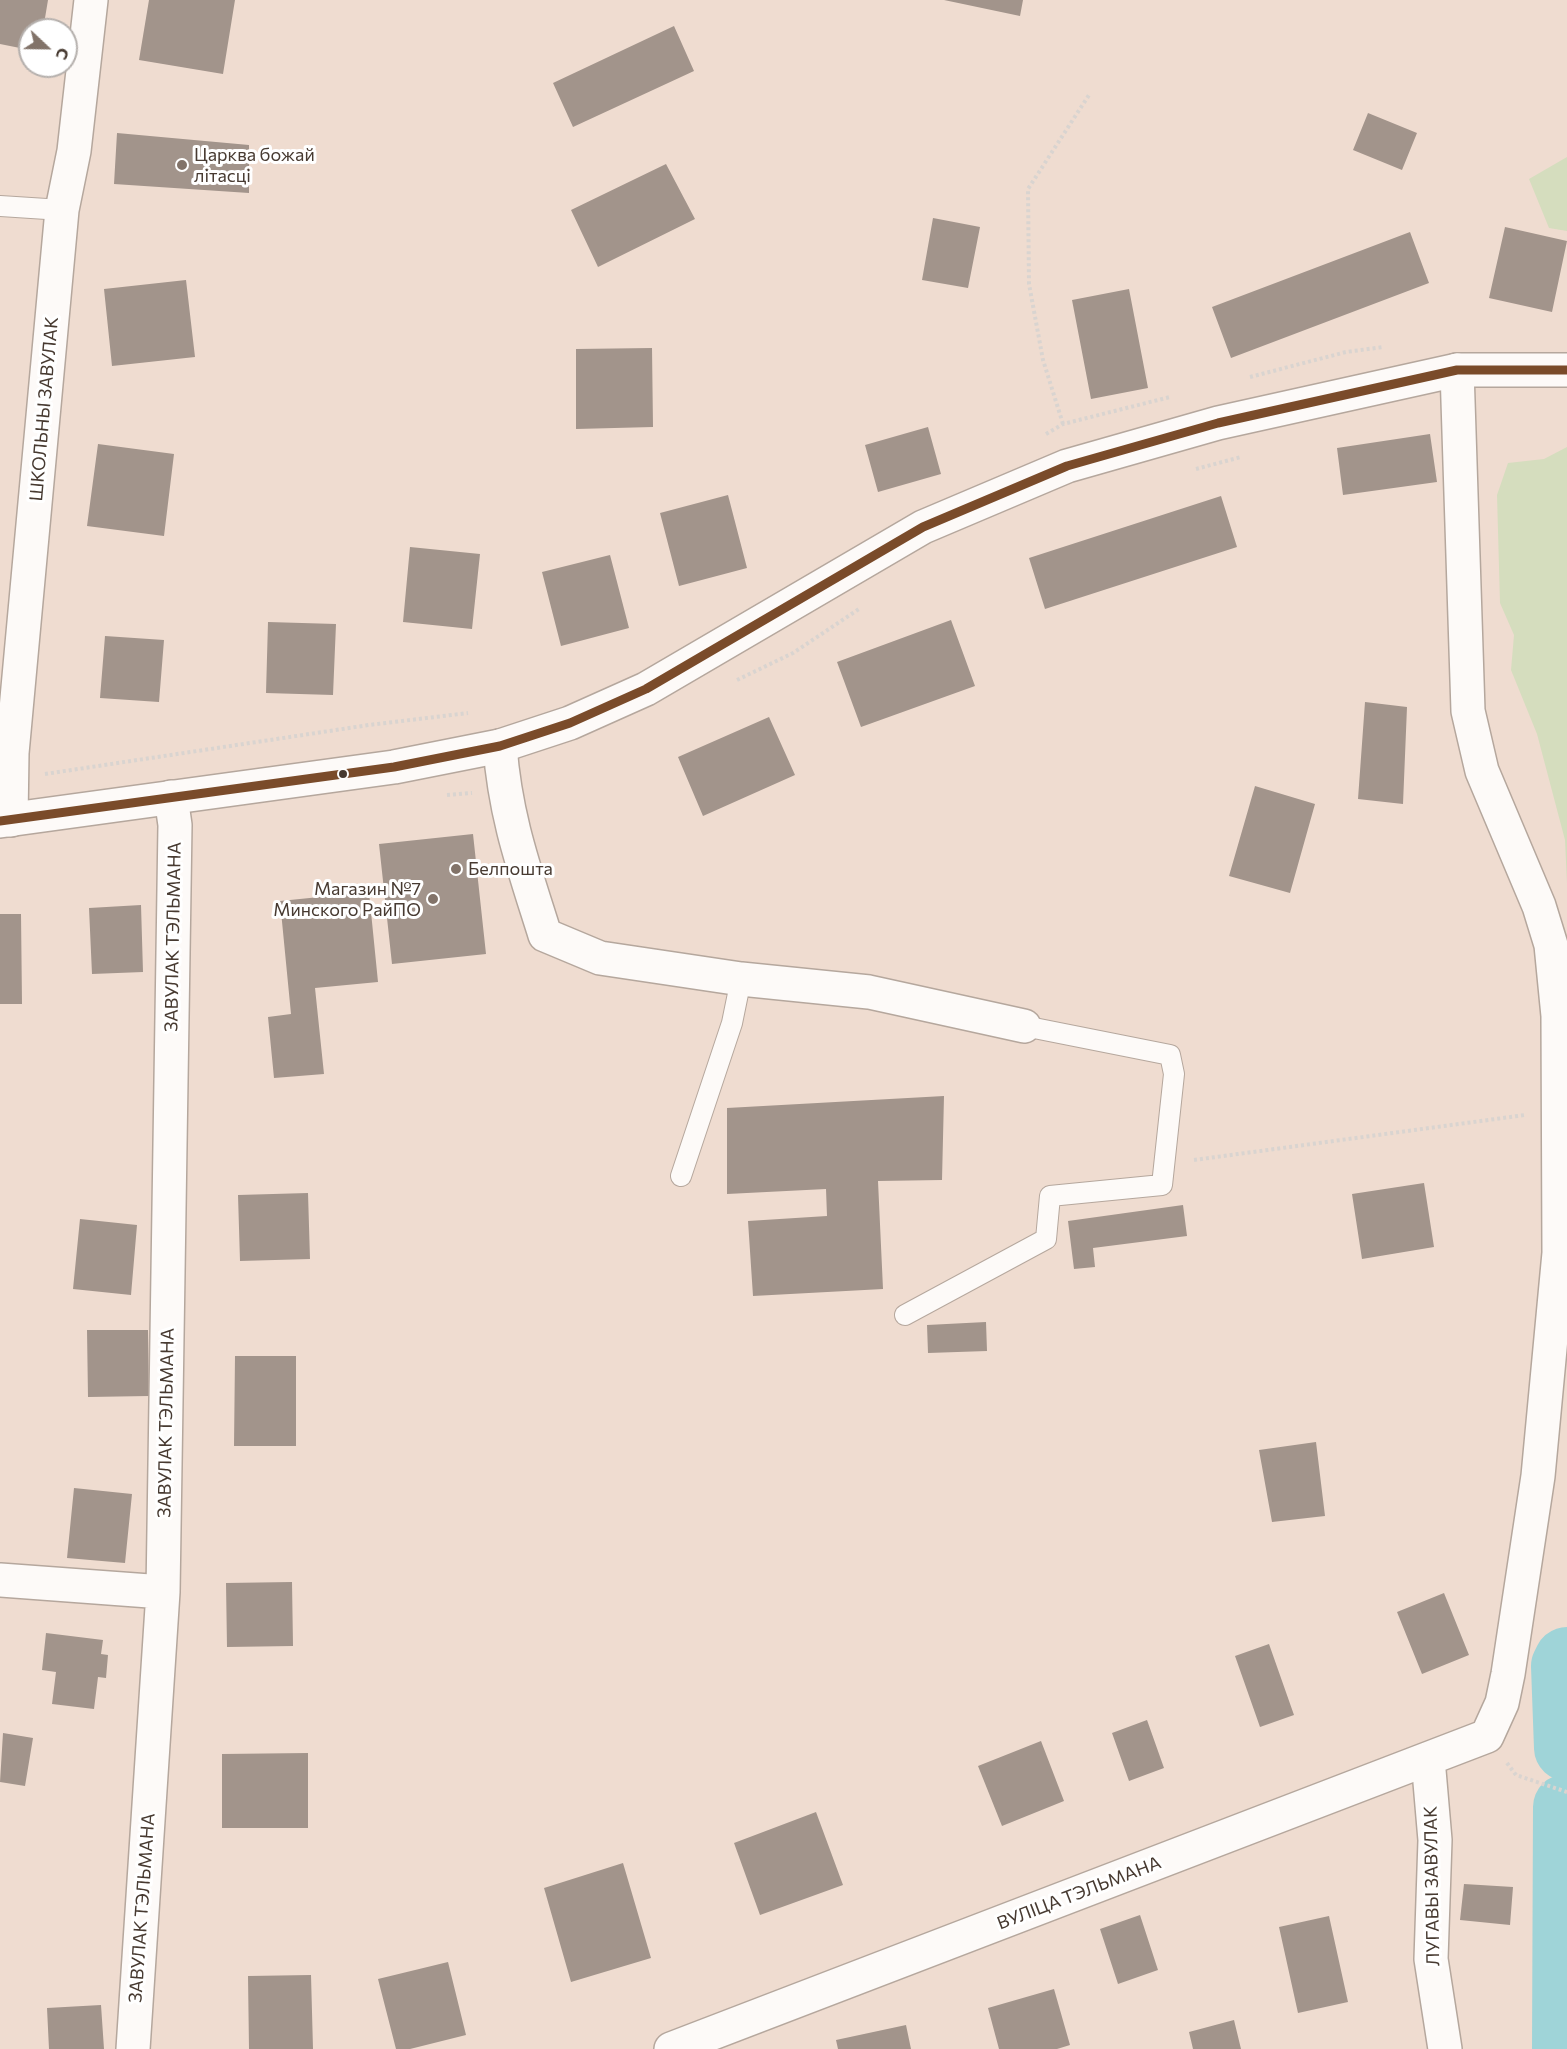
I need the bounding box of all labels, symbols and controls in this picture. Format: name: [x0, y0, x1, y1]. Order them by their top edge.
north arrow: [18, 18, 78, 78]
text: С: [52, 46, 74, 63]
place label: Царква божай літасці: [194, 144, 315, 186]
marker: Царква божай літасці: [175, 158, 189, 172]
street label: ШКОЛЬНЫ ЗАВУЛАК: [25, 316, 63, 502]
unlabelled marker: [337, 768, 349, 780]
street label: ЗАВУЛАК ТЭЛЬМАНА: [161, 842, 185, 1032]
place label: Белпошта: [468, 858, 553, 880]
marker: Белпошта: [449, 862, 463, 876]
place label: Магазин №7 Минского РайПО: [273, 878, 421, 920]
marker: Магазин №7 Минского РайПО: [426, 892, 440, 906]
street label: ЗАВУЛАК ТЭЛЬМАНА: [154, 1328, 178, 1518]
street label: ЛУГАВЫ ЗАВУЛАК: [1420, 1806, 1444, 1966]
street label: ЗАВУЛАК ТЭЛЬМАНА: [125, 1812, 159, 2004]
street label: ВУЛІЦА ТЭЛЬМАНА: [994, 1852, 1164, 1934]

